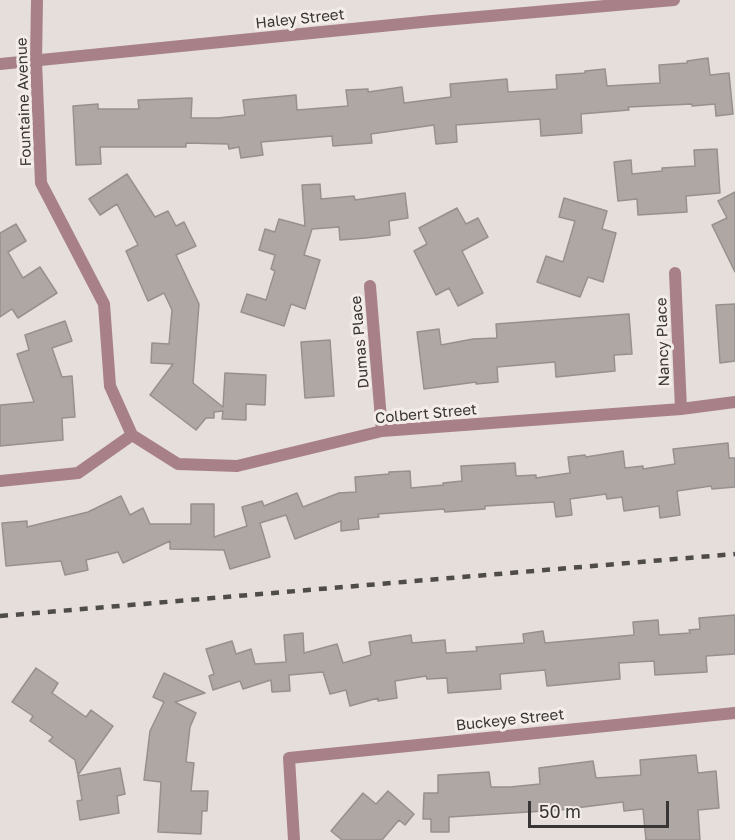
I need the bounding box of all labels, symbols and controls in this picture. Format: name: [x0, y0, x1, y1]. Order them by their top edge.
street label: Haley Street: [255, 5, 345, 33]
street label: Fountaine Avenue: [13, 37, 35, 167]
street label: Dumas Place: [347, 295, 373, 389]
street label: Nancy Place: [652, 297, 674, 387]
street label: Colbert Street: [374, 401, 478, 427]
street label: Buckeye Street: [455, 705, 565, 735]
scale bar: [531, 789, 672, 827]
text: 50 m: [539, 800, 581, 822]

